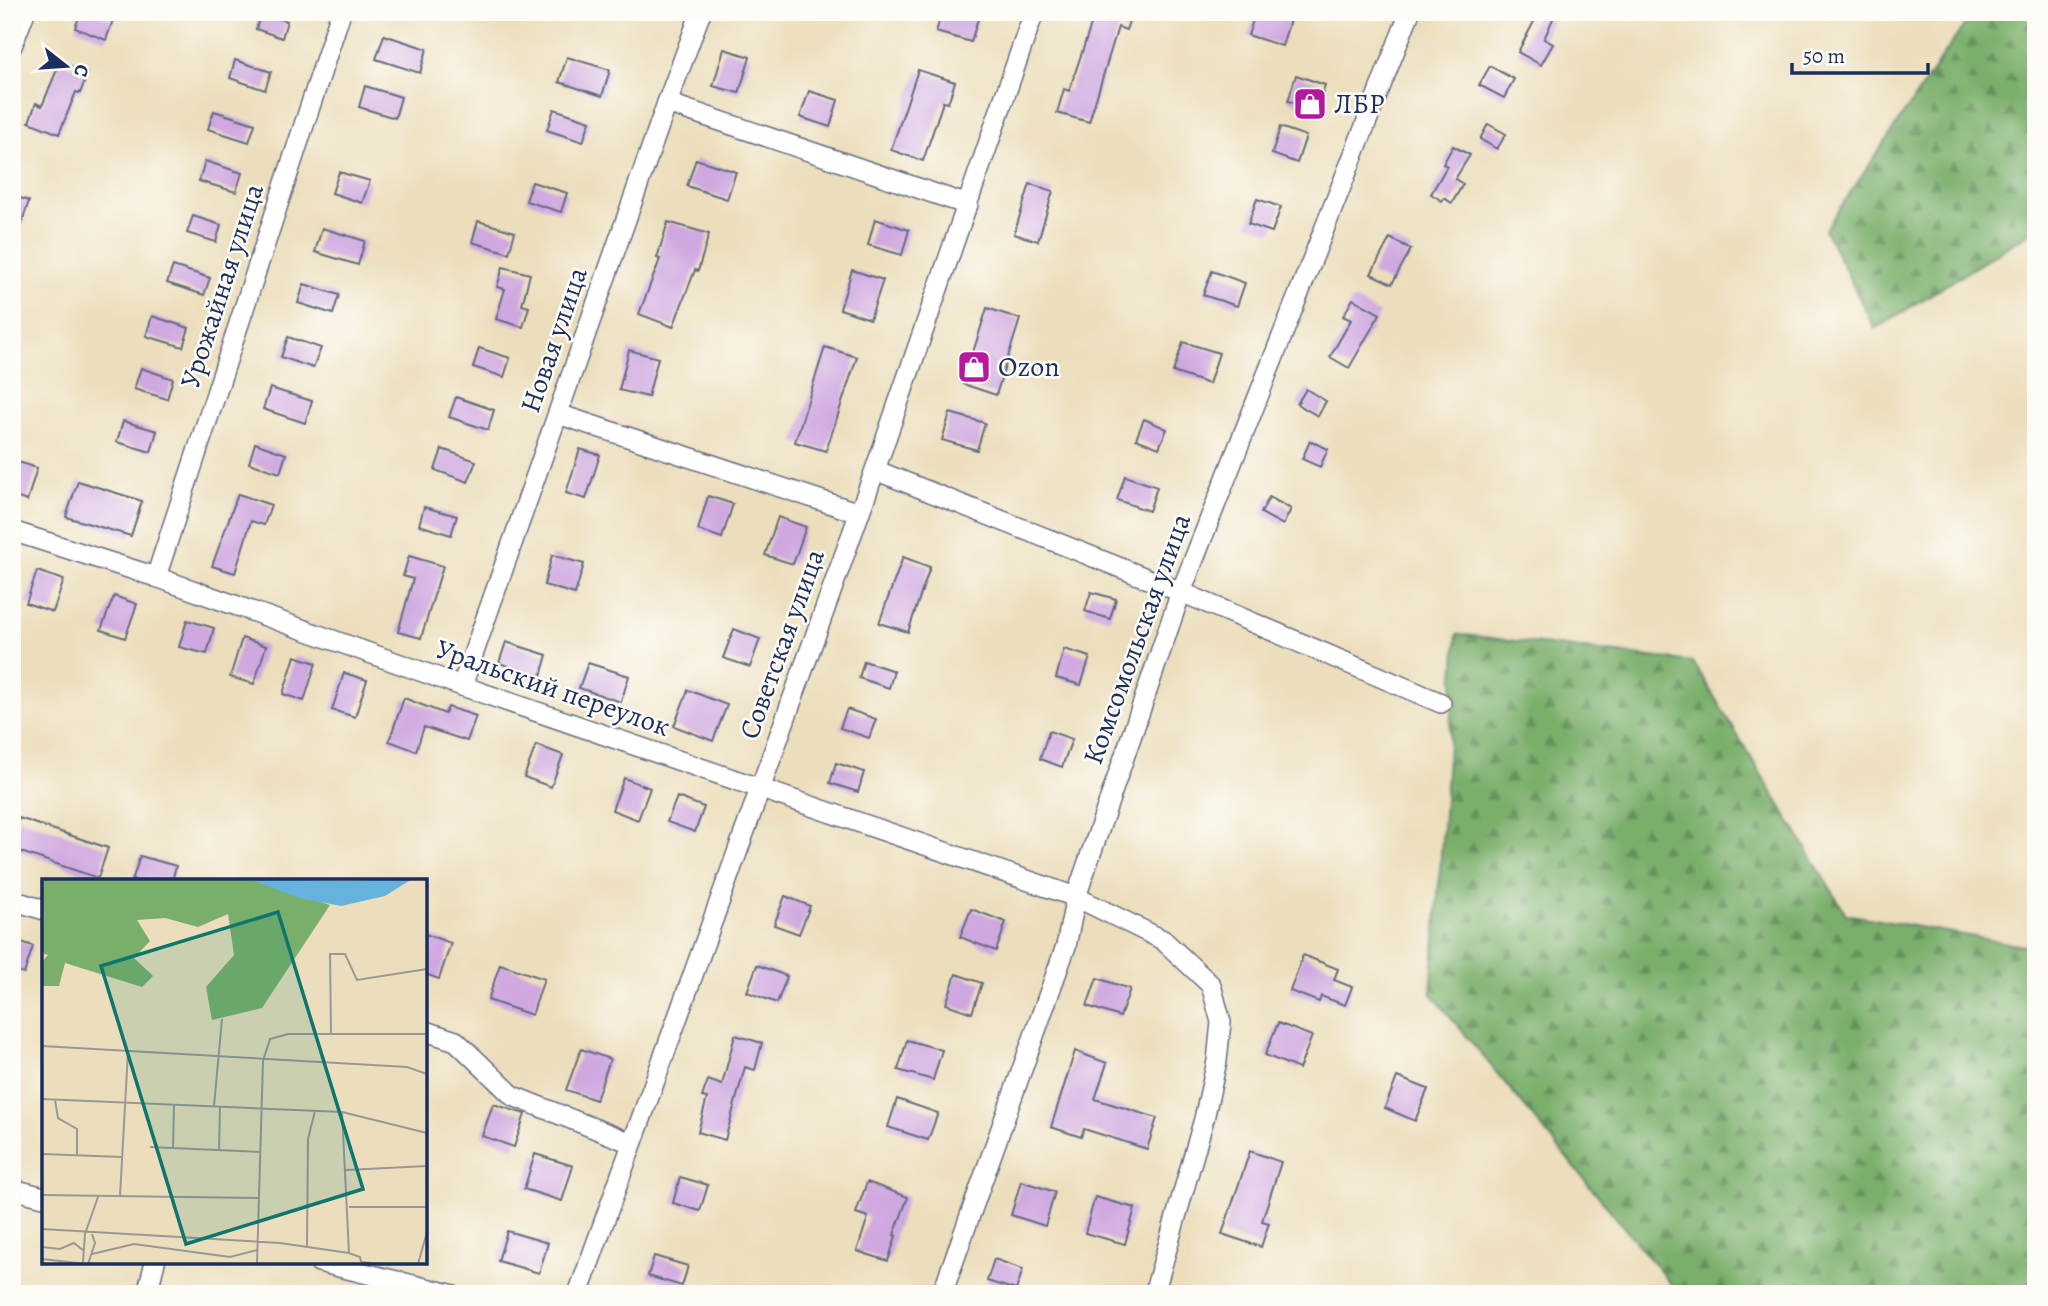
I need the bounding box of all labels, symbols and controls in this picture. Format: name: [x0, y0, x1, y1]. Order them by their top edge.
north arrow: [32, 32, 102, 102]
scale bar: [1792, 32, 1929, 76]
text: 50 m: [1803, 42, 1845, 70]
text: С: [67, 61, 95, 80]
shop icon: ЛБР: [1291, 85, 1329, 123]
place label: ЛБР: [1334, 85, 1384, 123]
street label: Урожайная улица: [171, 179, 273, 393]
street label: Новая улица: [511, 262, 597, 418]
shop icon: Ozon: [955, 348, 993, 386]
place label: Ozon: [998, 348, 1060, 386]
street label: Комсомольская улица: [1074, 508, 1200, 770]
street label: Советская улица: [730, 544, 834, 744]
street label: Уральский переулок: [431, 630, 675, 746]
inset map: [42, 879, 427, 1264]

